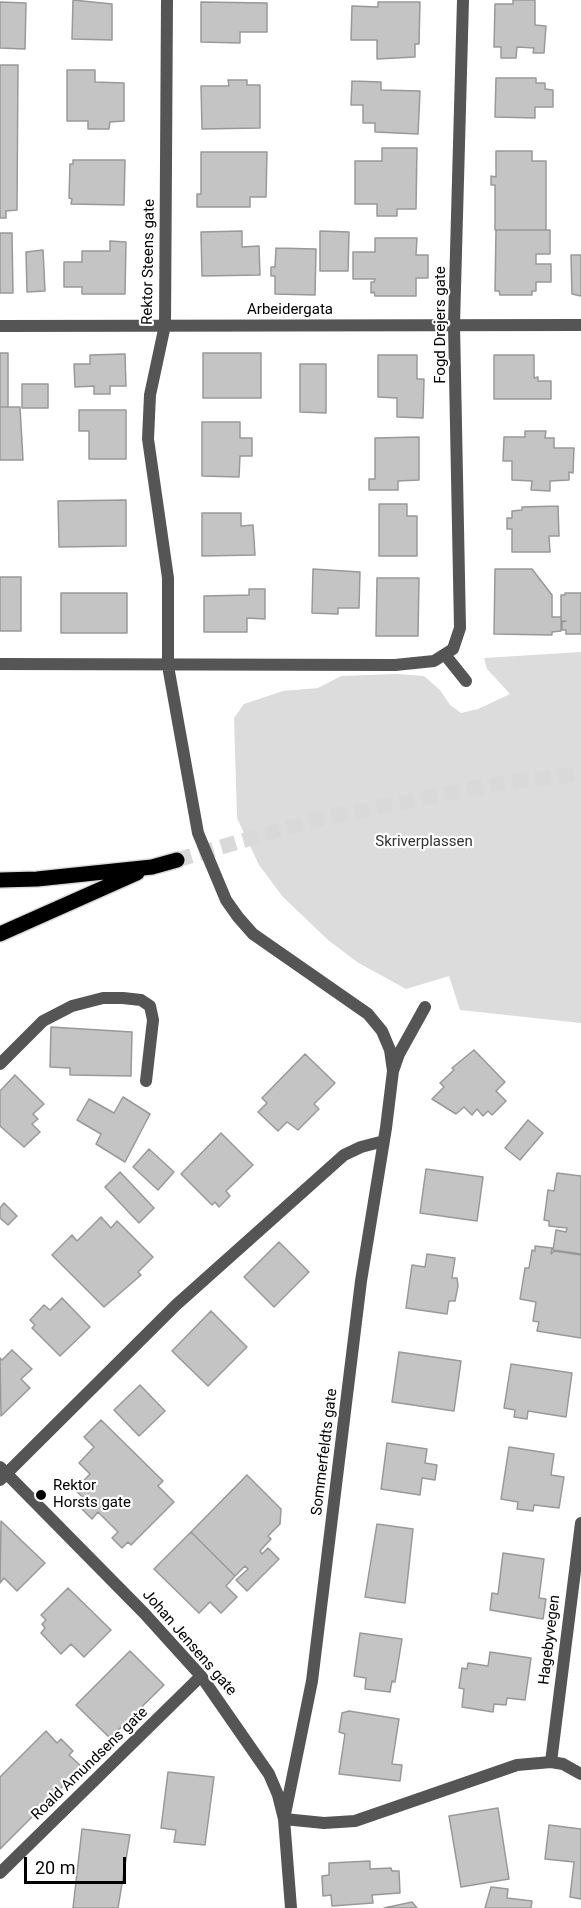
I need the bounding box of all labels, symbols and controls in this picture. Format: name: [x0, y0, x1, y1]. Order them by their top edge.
street label: Rektor Steens gate: [139, 199, 159, 325]
street label: Fogd Drejers gate: [432, 266, 450, 384]
street label: Arbeidergata: [247, 301, 333, 319]
park label: Skriverplassen: [375, 833, 473, 851]
street label: Sommerfeldts gate: [308, 1387, 342, 1517]
place label: Rektor Horsts gate: [53, 1477, 131, 1512]
marker: Rektor Horsts gate: [34, 1488, 48, 1502]
street label: Johan Jensens gate: [138, 1586, 240, 1700]
street label: Hagebyvegen: [536, 1594, 564, 1686]
street label: Roald Amundsens gate: [28, 1704, 152, 1824]
scale bar: [27, 1845, 129, 1883]
text: 20 m: [35, 1857, 75, 1878]

